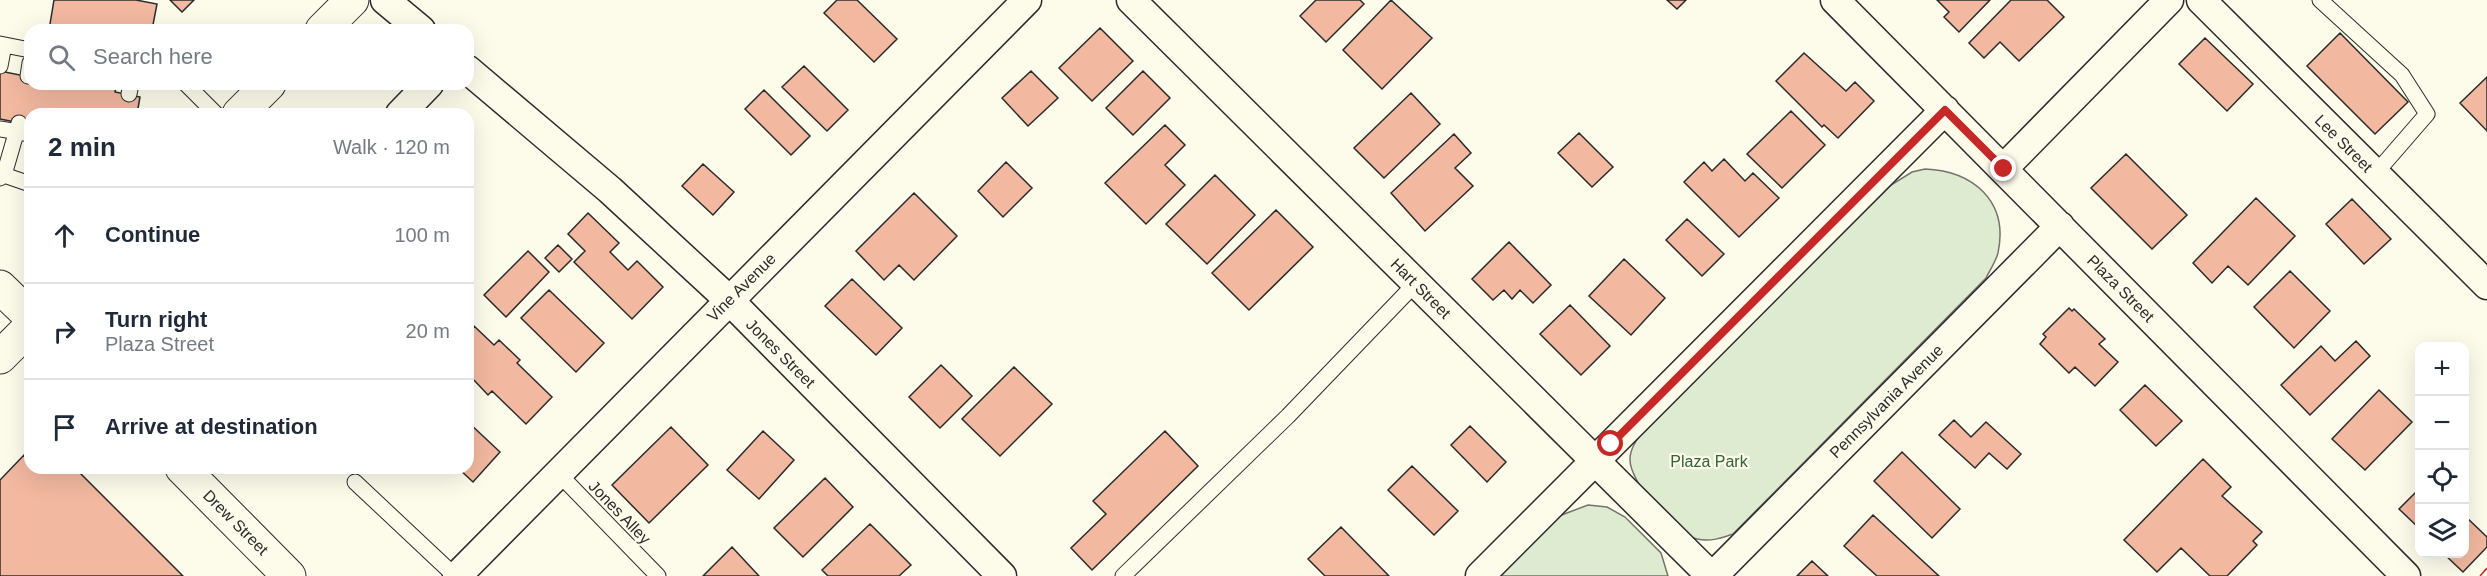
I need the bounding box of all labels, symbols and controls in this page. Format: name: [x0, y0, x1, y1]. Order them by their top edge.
search box: [24, 24, 474, 90]
icon: search: [45, 41, 78, 74]
text: Search here: [93, 44, 213, 69]
street label: Lee Street: [2312, 111, 2376, 176]
text: 2 min: [48, 132, 116, 162]
text: Walk · 120 m: [333, 136, 450, 158]
route end: [1990, 155, 2016, 181]
icon: ahead: [48, 219, 81, 252]
text: Continue: [105, 222, 200, 247]
text: 100 m: [394, 224, 450, 246]
street label: Vine Avenue: [704, 250, 779, 325]
street label: Plaza Street: [2084, 252, 2158, 326]
street label: Hart Street: [1387, 255, 1454, 322]
text: Turn right: [105, 307, 207, 332]
icon: right: [48, 315, 81, 348]
street label: Jones Street: [743, 316, 819, 392]
text: 20 m: [406, 320, 450, 342]
text: Plaza Street: [105, 333, 214, 355]
street label: Pennsylvania Avenue: [1826, 341, 1946, 461]
map controls: [2415, 342, 2469, 558]
button: +: [2415, 342, 2469, 396]
button: −: [2415, 396, 2469, 450]
icon: arrive: [48, 411, 81, 444]
text: Arrive at destination: [105, 414, 318, 439]
route start: [1597, 430, 1623, 456]
button: locate: [2415, 450, 2469, 504]
park label: Plaza Park: [1670, 453, 1749, 470]
street label: Jones Alley: [585, 477, 654, 547]
street label: Drew Street: [200, 486, 272, 559]
button: layers: [2415, 504, 2469, 558]

